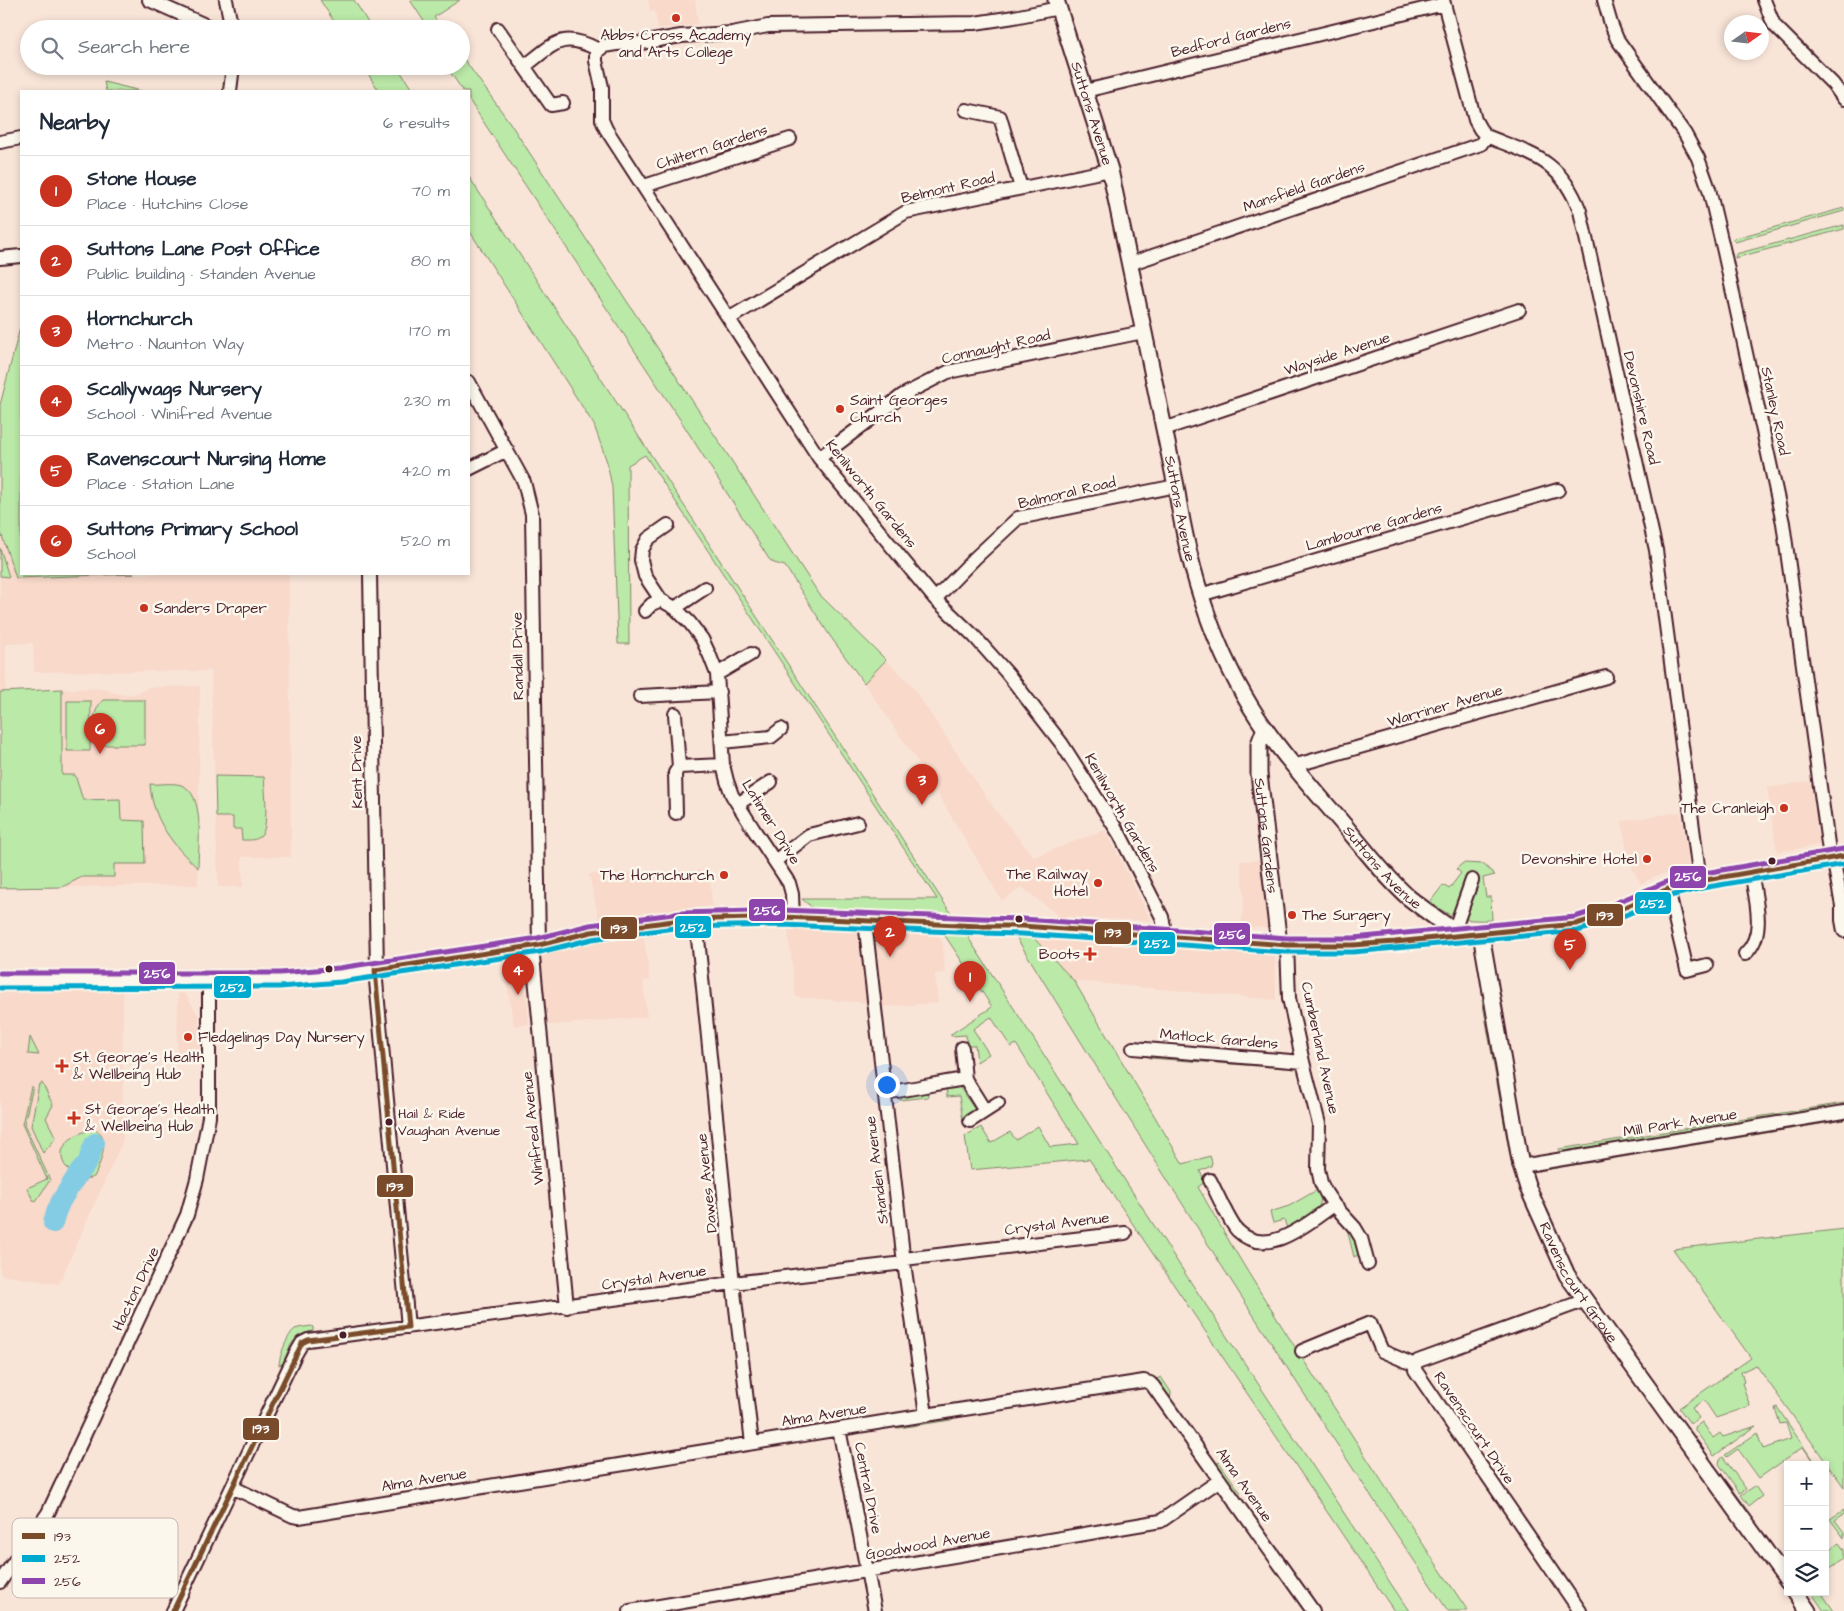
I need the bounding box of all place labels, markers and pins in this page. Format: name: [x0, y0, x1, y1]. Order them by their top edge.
marker: Abbs Cross Academy and Arts College: [670, 12, 682, 24]
place label: Abbs Cross Academy and Arts College: [601, 25, 751, 64]
place label: Saint Georges Church: [850, 390, 948, 428]
marker: Saint Georges Church: [834, 403, 846, 415]
place label: Sanders Draper: [154, 598, 267, 619]
marker: Sanders Draper: [138, 602, 150, 614]
pin: 6: [84, 713, 116, 754]
pin: 3: [906, 764, 938, 805]
place label: The Cranleigh: [1681, 798, 1775, 820]
marker: The Cranleigh: [1778, 802, 1790, 814]
place label: Devonshire Hotel: [1522, 849, 1637, 870]
marker: Devonshire Hotel: [1641, 853, 1653, 865]
unlabelled marker: [1767, 856, 1777, 866]
place label: The Railway Hotel: [1006, 864, 1088, 902]
place label: The Hornchurch: [600, 865, 715, 886]
marker: The Hornchurch: [718, 869, 730, 881]
marker: The Railway Hotel: [1092, 877, 1104, 889]
place label: The Surgery: [1302, 905, 1391, 927]
marker: The Surgery: [1286, 909, 1298, 921]
unlabelled marker: [1014, 914, 1024, 924]
pin: 2: [874, 916, 906, 957]
pin: 5: [1554, 929, 1586, 970]
place label: Boots: [1039, 944, 1080, 965]
marker: Boots: [1084, 948, 1096, 960]
pin: 4: [502, 954, 534, 995]
pin: 1: [954, 961, 986, 1002]
unlabelled marker: [324, 964, 334, 974]
place label: Fledgelings Day Nursery: [198, 1027, 365, 1049]
marker: Fledgelings Day Nursery: [182, 1031, 194, 1043]
place label: St. George's Health & Wellbeing Hub: [73, 1047, 205, 1086]
marker: St. George's Health & Wellbeing Hub: [55, 1059, 69, 1073]
place label: St George's Health & Wellbeing Hub: [85, 1099, 215, 1138]
place label: Hail & Ride Vaughan Avenue: [398, 1104, 501, 1141]
marker: St George's Health & Wellbeing Hub: [67, 1111, 81, 1125]
marker: Hail & Ride Vaughan Avenue: [384, 1117, 394, 1127]
unlabelled marker: [338, 1330, 348, 1340]

